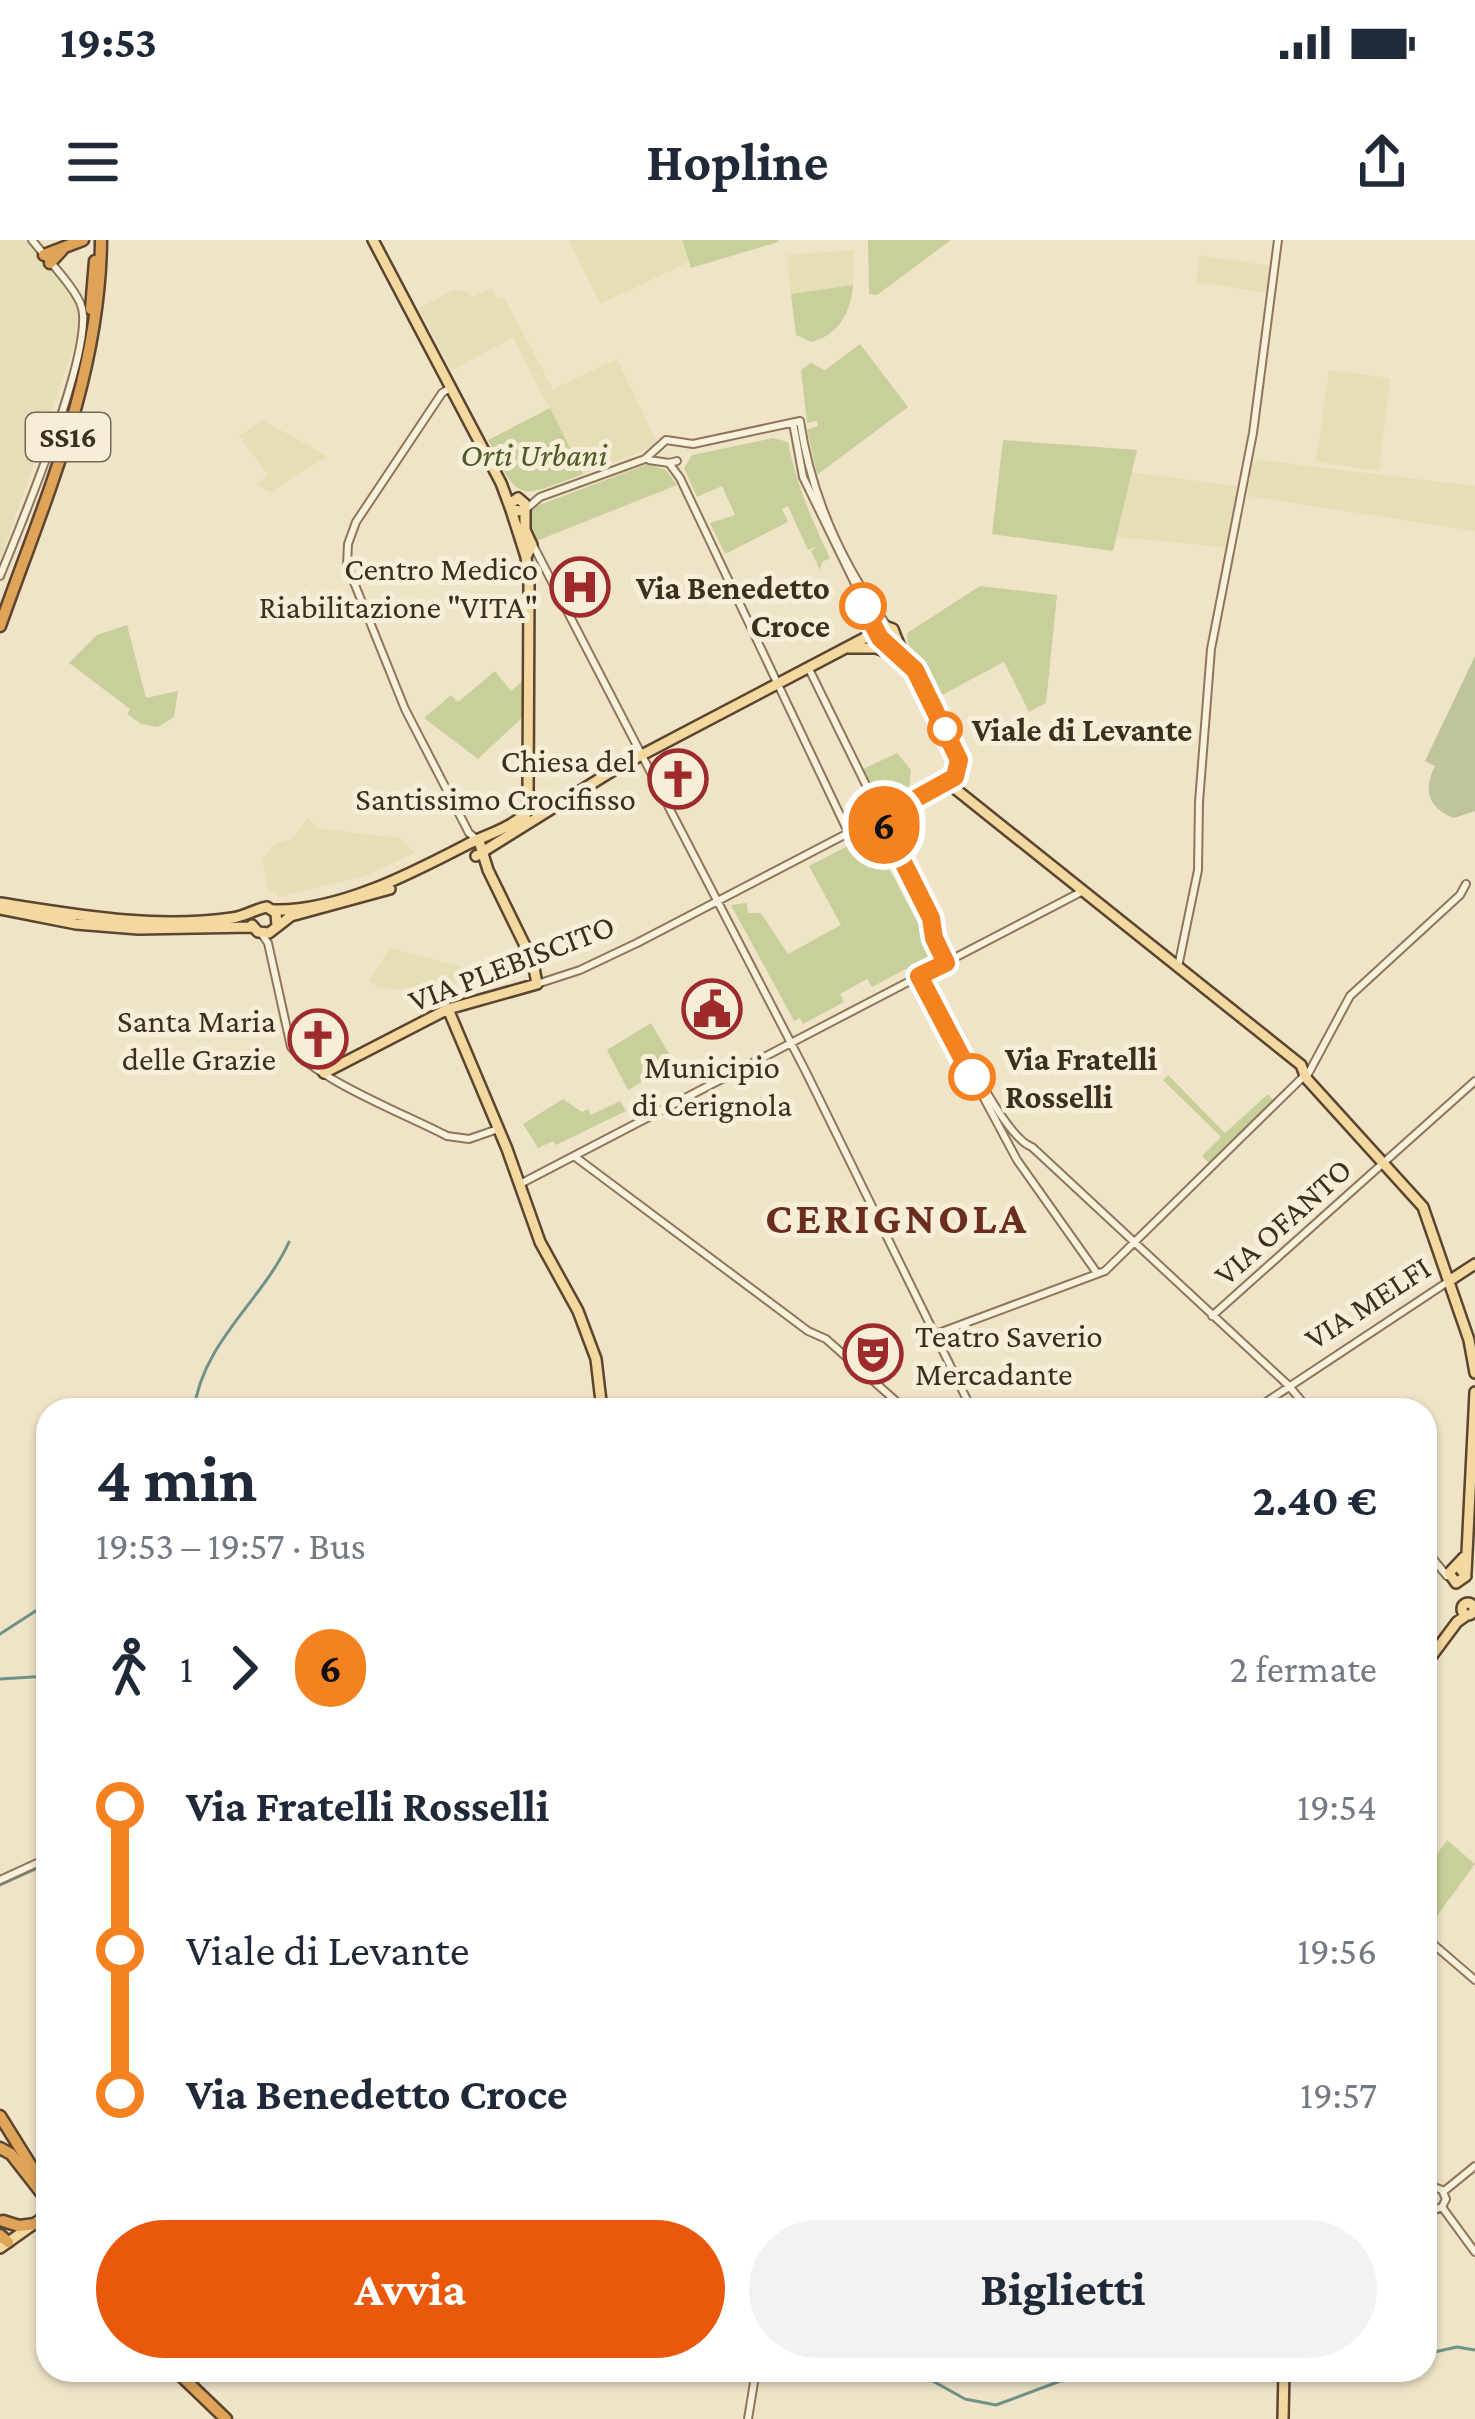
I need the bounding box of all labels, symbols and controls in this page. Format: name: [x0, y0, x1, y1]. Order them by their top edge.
text: 19:53: [60, 17, 157, 67]
icon: menu: [60, 129, 126, 195]
icon: share: [1349, 129, 1415, 195]
text: Hopline: [646, 132, 829, 192]
road number: SS16: [26, 413, 110, 461]
park label: Orti Urbani: [461, 436, 608, 473]
place label: Centro Medico Riabilitazione "VITA": [259, 550, 538, 625]
hospital icon: Centro Medico Riabilitazione "VITA": [549, 556, 611, 618]
place label: Via Benedetto Croce: [635, 569, 830, 644]
marker: Via Benedetto Croce: [841, 584, 885, 628]
place label: Viale di Levante: [971, 711, 1192, 748]
marker: Viale di Levante: [929, 713, 961, 745]
place label: Chiesa del Santissimo Crocifisso: [355, 742, 636, 817]
church icon: Chiesa del Santissimo Crocifisso: [647, 748, 709, 810]
line badge: 6: [845, 786, 923, 864]
text: 6: [873, 801, 895, 848]
street label: VIA PLEBISCITO: [403, 906, 619, 1019]
public building icon: Municipio di Cerignola: [681, 978, 743, 1040]
place label: Santa Maria delle Grazie: [117, 1002, 276, 1077]
church icon: Santa Maria delle Grazie: [287, 1008, 349, 1070]
place label: Via Fratelli Rosselli: [1004, 1040, 1158, 1115]
place label: Municipio di Cerignola: [632, 1048, 792, 1123]
marker: Via Fratelli Rosselli: [950, 1055, 994, 1099]
street label: VIA OFANTO: [1206, 1150, 1358, 1293]
district label: CERIGNOLA: [765, 1193, 1029, 1243]
street label: VIA MELFI: [1298, 1248, 1437, 1357]
place label: Teatro Saverio Mercadante: [915, 1317, 1103, 1392]
theatre icon: Teatro Saverio Mercadante: [842, 1323, 904, 1385]
text: 4 min: [96, 1442, 257, 1515]
text: 2.40 €: [1252, 1475, 1377, 1525]
text: 19:53 – 19:57 · Bus: [96, 1524, 366, 1567]
icon: walk: [96, 1635, 162, 1701]
icon: forward: [211, 1635, 277, 1701]
text: 6: [319, 1644, 342, 1691]
text: 1: [180, 1647, 193, 1690]
text: 2 fermate: [1230, 1647, 1377, 1690]
text: Via Fratelli Rosselli: [186, 1781, 549, 1831]
text: 19:54: [1297, 1785, 1377, 1828]
text: Viale di Levante: [186, 1925, 469, 1975]
text: 19:56: [1297, 1929, 1377, 1972]
text: Via Benedetto Croce: [186, 2069, 568, 2119]
text: 19:57: [1300, 2073, 1377, 2116]
button: Avvia: [96, 2220, 725, 2358]
button: Biglietti: [749, 2220, 1377, 2358]

